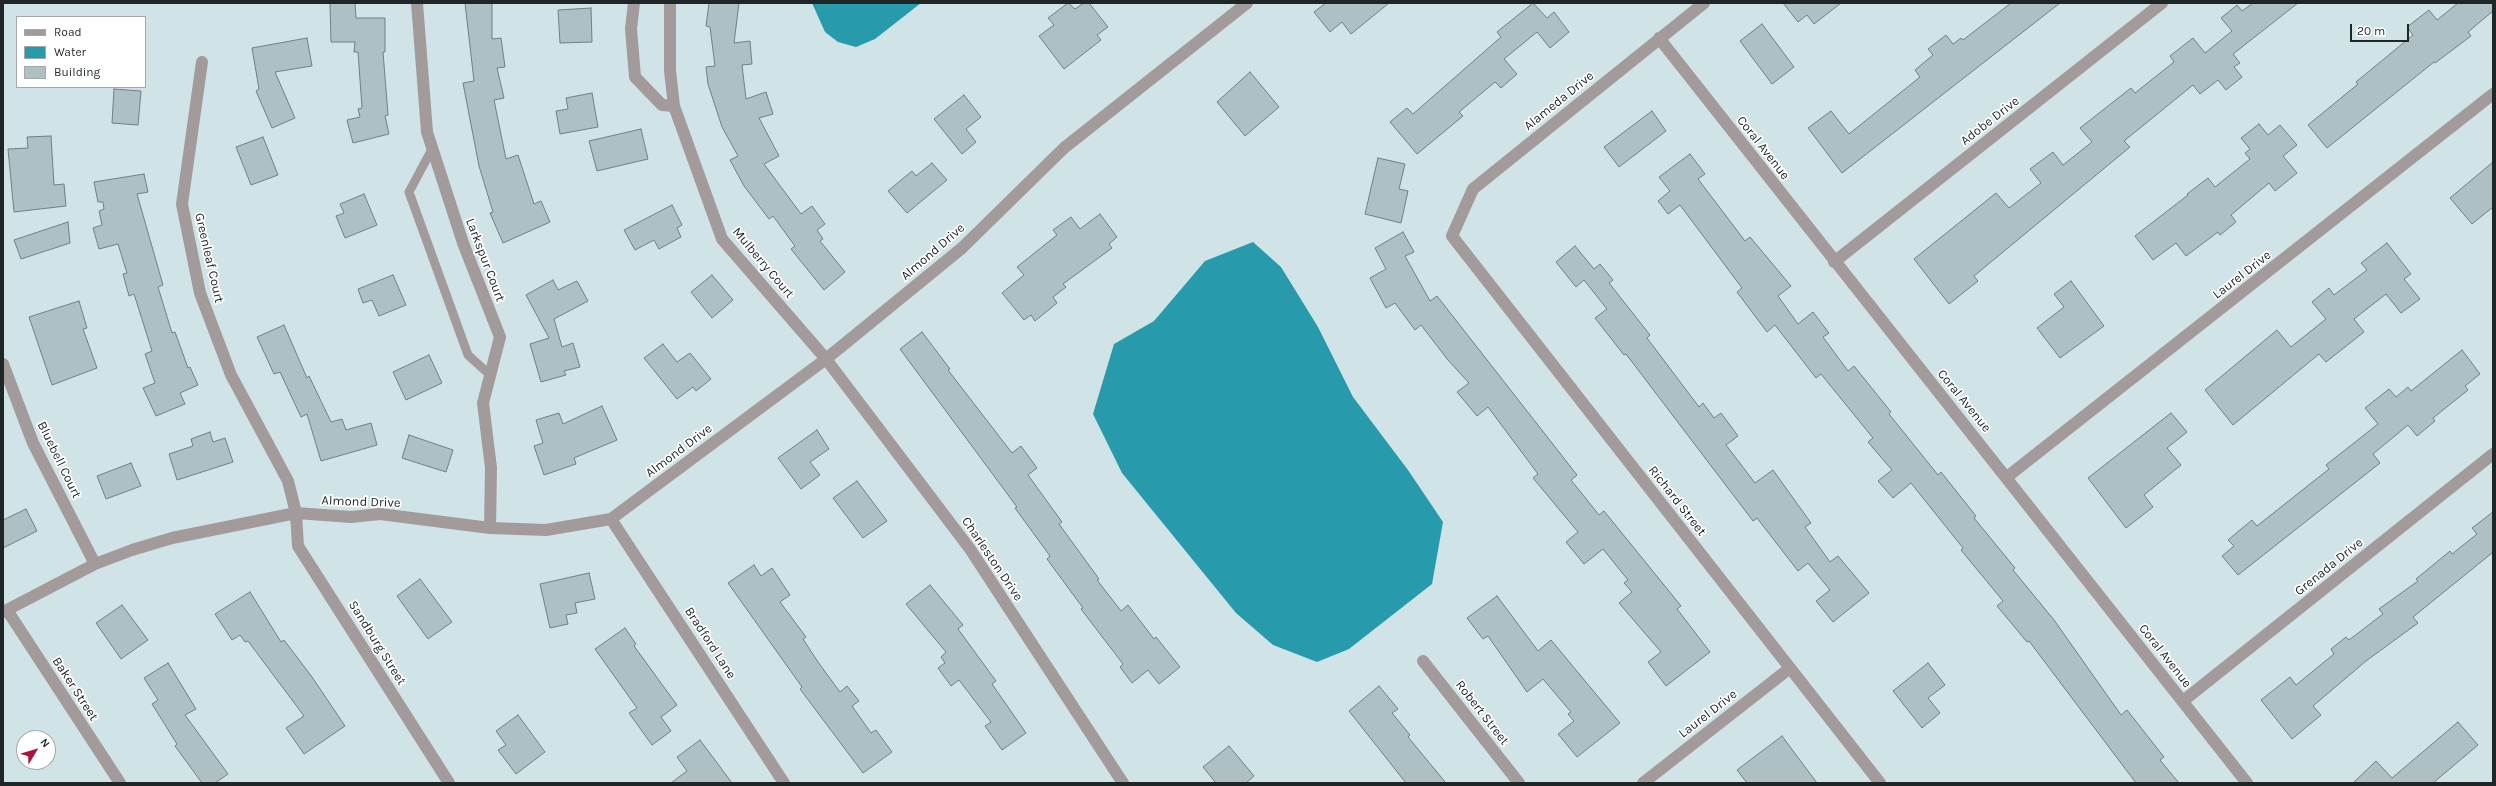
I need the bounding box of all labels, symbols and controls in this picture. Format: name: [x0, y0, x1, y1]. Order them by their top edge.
legend: [16, 16, 146, 88]
scale bar: [2352, 16, 2411, 42]
text: 20 m: [2357, 24, 2385, 38]
text: Road: [54, 25, 82, 39]
text: Water: [54, 45, 86, 59]
text: Building: [54, 65, 100, 79]
street label: Alameda Drive: [1521, 68, 1597, 134]
street label: Adobe Drive: [1958, 93, 2022, 149]
street label: Coral Avenue: [1733, 113, 1793, 183]
street label: Greenleaf Court: [191, 212, 227, 304]
street label: Larkspur Court: [462, 216, 508, 304]
street label: Almond Drive: [898, 220, 968, 284]
street label: Mulberry Court: [729, 224, 797, 302]
street label: Laurel Drive: [2210, 247, 2274, 303]
street label: Coral Avenue: [1934, 366, 1994, 436]
street label: Bluebell Court: [34, 419, 84, 501]
street label: Almond Drive: [643, 421, 715, 481]
street label: Richard Street: [1645, 463, 1709, 539]
street label: Almond Drive: [321, 493, 401, 511]
street label: Charleston Drive: [958, 514, 1026, 604]
street label: Grenada Drive: [2292, 535, 2366, 599]
street label: Sandburg Street: [345, 598, 409, 688]
street label: Bradford Lane: [681, 604, 739, 682]
street label: Coral Avenue: [2135, 621, 2195, 691]
street label: Baker Street: [49, 654, 101, 724]
street label: Robert Street: [1452, 678, 1512, 748]
street label: Laurel Drive: [1676, 686, 1740, 742]
north arrow: [16, 730, 56, 770]
text: N: [38, 736, 53, 750]

